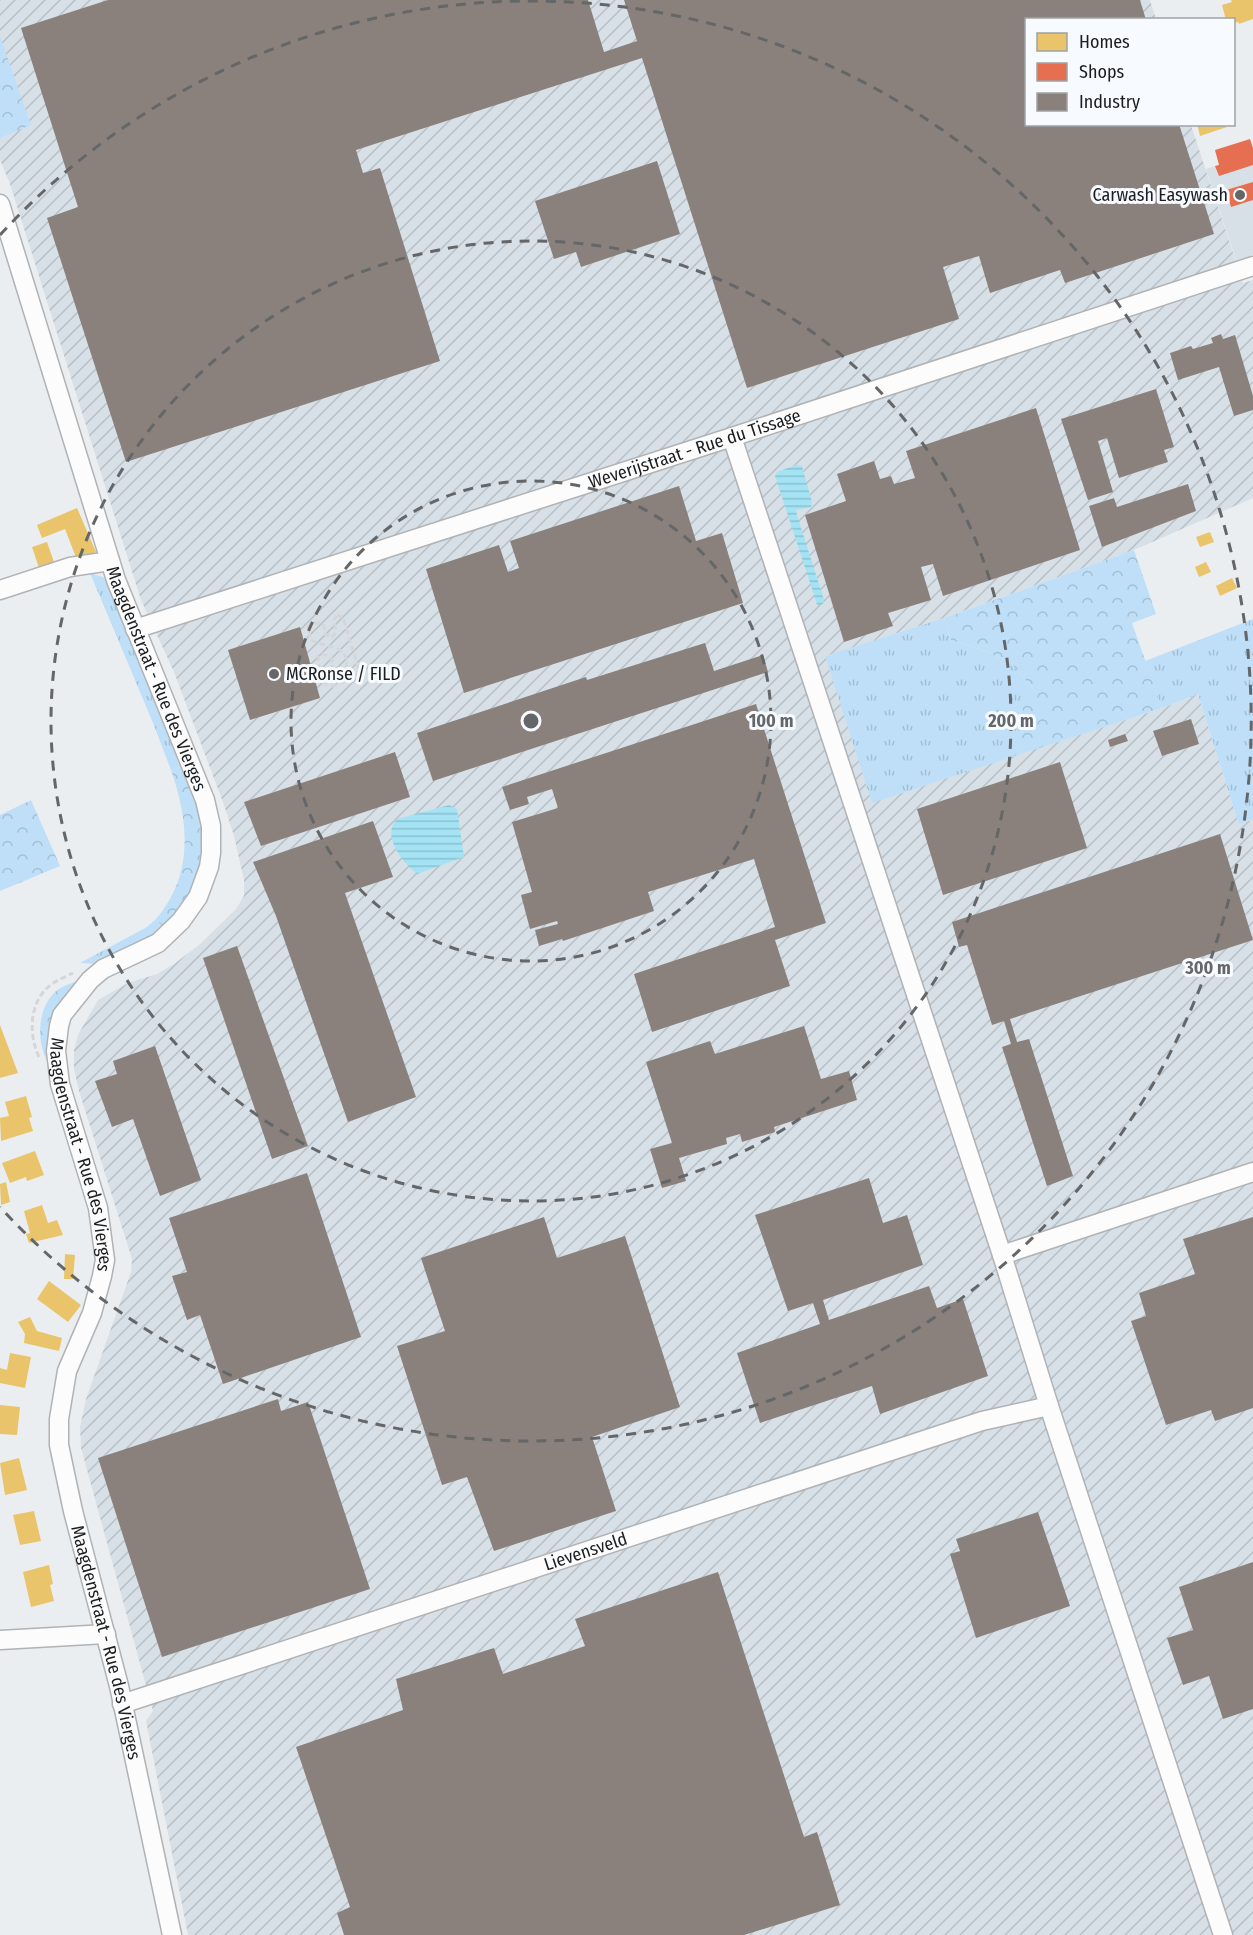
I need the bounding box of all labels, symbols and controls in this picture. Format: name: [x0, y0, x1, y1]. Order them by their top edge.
legend: [1025, 18, 1235, 126]
text: Homes: [1079, 31, 1130, 53]
text: Shops: [1079, 61, 1124, 83]
text: Industry: [1079, 91, 1140, 113]
place label: Carwash Easywash: [1092, 184, 1228, 206]
marker: Carwash Easywash: [1233, 188, 1247, 202]
street label: Weverijstraat - Rue du Tissage: [586, 404, 804, 493]
street label: Maagdenstraat - Rue des Vierges: [101, 564, 211, 795]
place label: MCRonse / FILD: [286, 663, 401, 685]
marker: MCRonse / FILD: [267, 667, 281, 681]
text: 100 m: [749, 710, 793, 732]
text: 200 m: [987, 710, 1034, 732]
centre of rings: [521, 711, 541, 731]
text: 300 m: [1184, 957, 1231, 979]
street label: Maagdenstraat - Rue des Vierges: [45, 1036, 116, 1274]
street label: Maagdenstraat - Rue des Vierges: [66, 1523, 145, 1762]
street label: Lievensveld: [541, 1528, 630, 1575]

